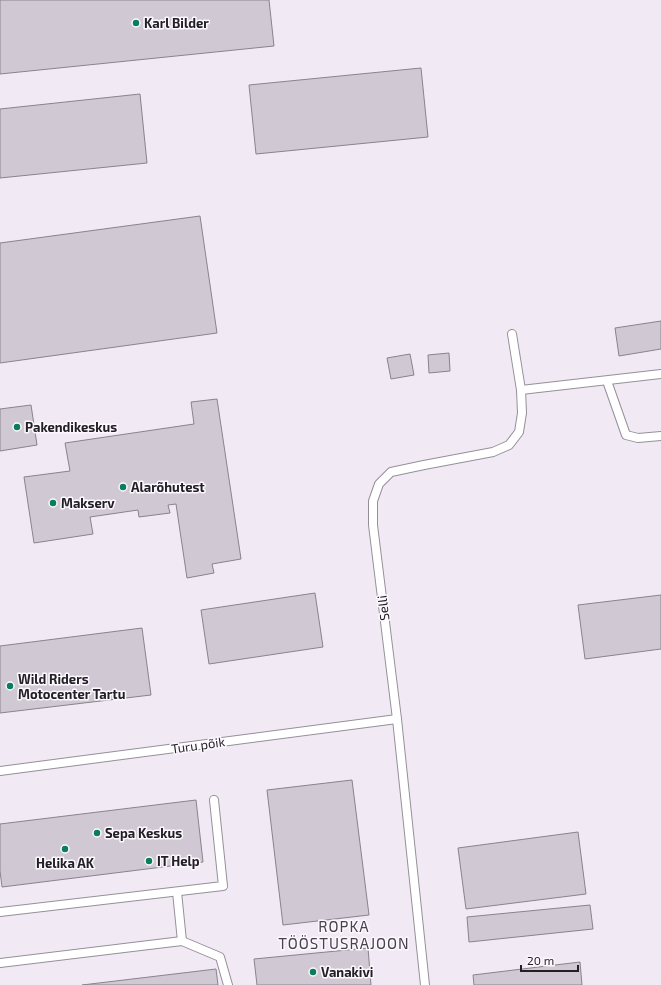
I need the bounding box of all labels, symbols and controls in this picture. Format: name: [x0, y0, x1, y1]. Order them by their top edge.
place label: Karl Bilder: [144, 15, 209, 31]
marker: Karl Bilder: [131, 18, 141, 28]
place label: Pakendikeskus: [25, 419, 117, 435]
marker: Pakendikeskus: [12, 422, 22, 432]
place label: Alarõhutest: [131, 479, 205, 495]
marker: Alarõhutest: [118, 482, 128, 492]
place label: Makserv: [61, 495, 115, 511]
marker: Makserv: [48, 498, 58, 508]
street label: Selli: [374, 595, 392, 621]
place label: Wild Riders Motocenter Tartu: [18, 671, 125, 702]
marker: Wild Riders Motocenter Tartu: [5, 681, 15, 691]
street label: Turu põik: [170, 733, 226, 757]
place label: Sepa Keskus: [105, 825, 182, 841]
marker: Sepa Keskus: [92, 828, 102, 838]
marker: Helika AK: [60, 844, 70, 854]
place label: IT Help: [157, 853, 200, 869]
place label: Helika AK: [36, 855, 95, 871]
marker: IT Help: [144, 856, 154, 866]
district label: ROPKA TÖÖSTUSRAJOON: [278, 917, 410, 952]
scale bar: [521, 947, 578, 973]
text: 20 m: [527, 953, 554, 967]
place label: Vanakivi: [321, 964, 373, 980]
marker: Vanakivi: [308, 967, 318, 977]

